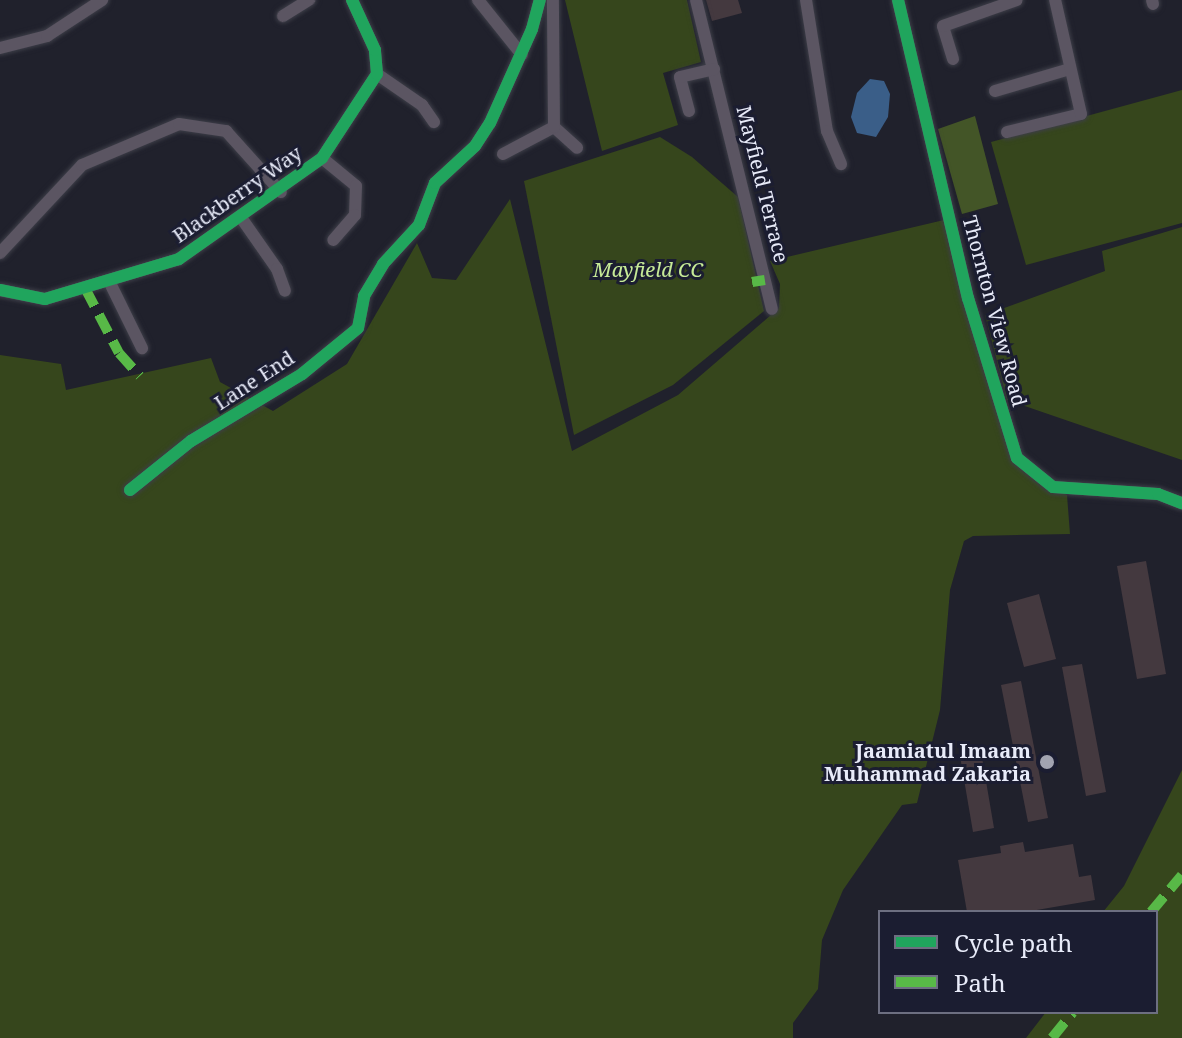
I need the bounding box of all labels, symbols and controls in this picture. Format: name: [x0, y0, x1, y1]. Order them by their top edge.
street label: Mayfield Terrace: [732, 103, 794, 265]
street label: Blackberry Way: [168, 141, 306, 247]
street label: Thornton View Road: [958, 213, 1032, 409]
park label: Mayfield CC: [593, 257, 703, 281]
street label: Lane End: [210, 345, 298, 415]
place label: Jaamiatul Imaam Muhammad Zakaria: [824, 738, 1031, 785]
marker: Jaamiatul Imaam Muhammad Zakaria: [1038, 753, 1056, 771]
legend: [878, 910, 1158, 1014]
text: Cycle path: [954, 926, 1073, 959]
text: Path: [954, 966, 1006, 999]

